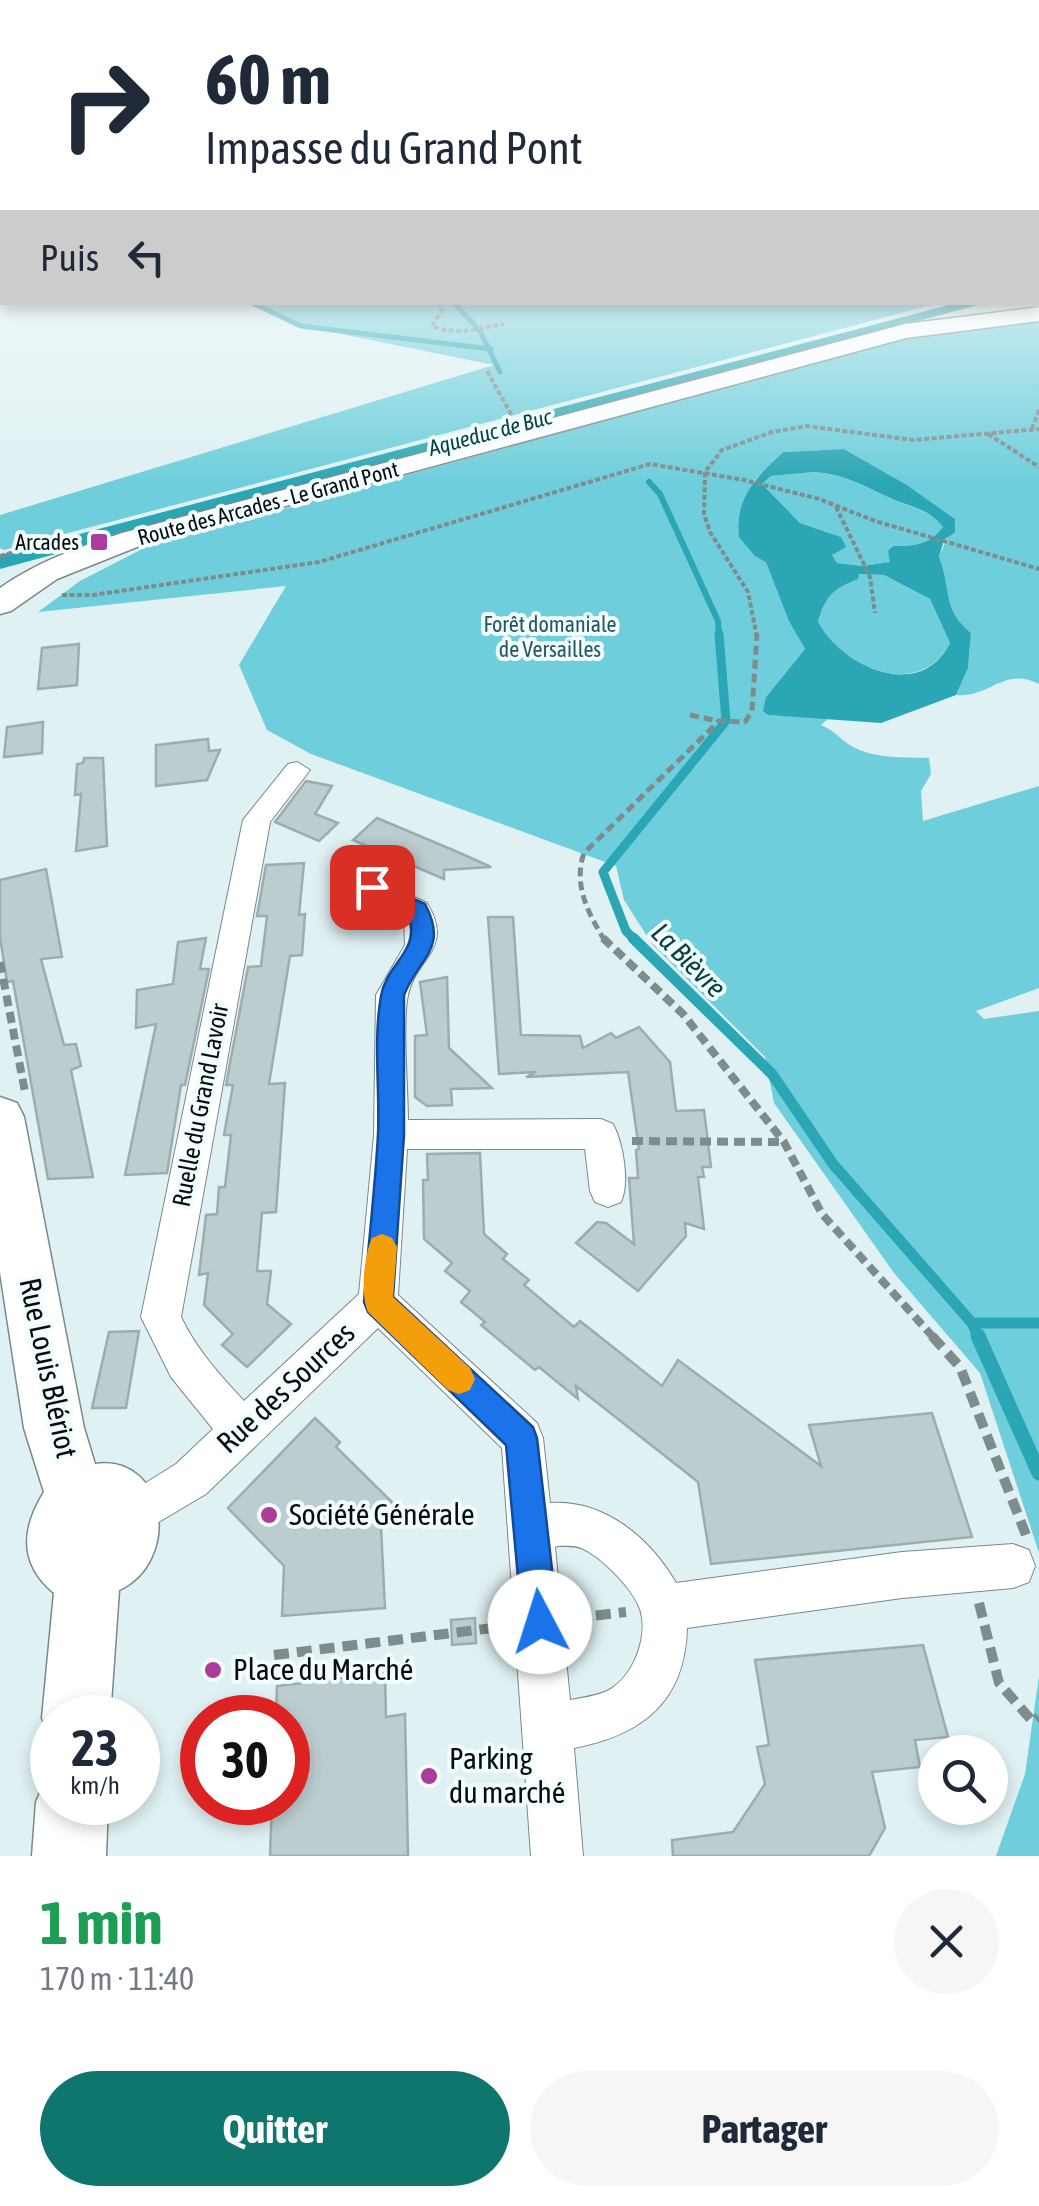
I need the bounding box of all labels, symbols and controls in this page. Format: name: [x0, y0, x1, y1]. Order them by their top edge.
text: 60 m: [205, 39, 331, 119]
icon: right: [40, 40, 170, 170]
text: Impasse du Grand Pont: [205, 122, 583, 174]
icon: left: [119, 230, 174, 285]
text: Puis: [40, 236, 99, 279]
water label: Aqueduc de Buc: [425, 403, 555, 461]
street label: Route des Arcades - Le Grand Pont: [135, 456, 401, 550]
place label: Arcades: [15, 529, 79, 555]
marker: Arcades: [88, 531, 110, 553]
park label: Forêt domaniale de Versailles: [484, 611, 617, 662]
pin: [330, 845, 415, 930]
icon: arrive: [345, 860, 400, 915]
water label: La Bièvre: [645, 916, 733, 1004]
street label: Ruelle du Grand Lavoir: [167, 1000, 234, 1209]
street label: Rue Louis Blériot: [13, 1275, 85, 1461]
street label: Rue des Sources: [210, 1315, 361, 1459]
place label: Société Générale: [289, 1497, 475, 1531]
marker: Société Générale: [258, 1504, 280, 1526]
position arrow: [488, 1570, 592, 1674]
place label: Place du Marché: [233, 1652, 413, 1686]
marker: Place du Marché: [202, 1659, 224, 1681]
speed limit sign: 30: [180, 1695, 310, 1825]
text: 23: [71, 1719, 118, 1777]
map controls: [918, 1735, 1008, 1825]
button: search: [918, 1735, 1008, 1825]
place label: Parking du marché: [449, 1741, 566, 1809]
marker: Parking du marché: [418, 1765, 440, 1787]
text: km/h: [70, 1771, 120, 1799]
text: 1 min: [40, 1888, 163, 1957]
button: close: [894, 1889, 999, 1994]
text: 170 m · 11:40: [40, 1960, 194, 1997]
button: Quitter: [40, 2071, 510, 2186]
button: Partager: [530, 2071, 999, 2186]

